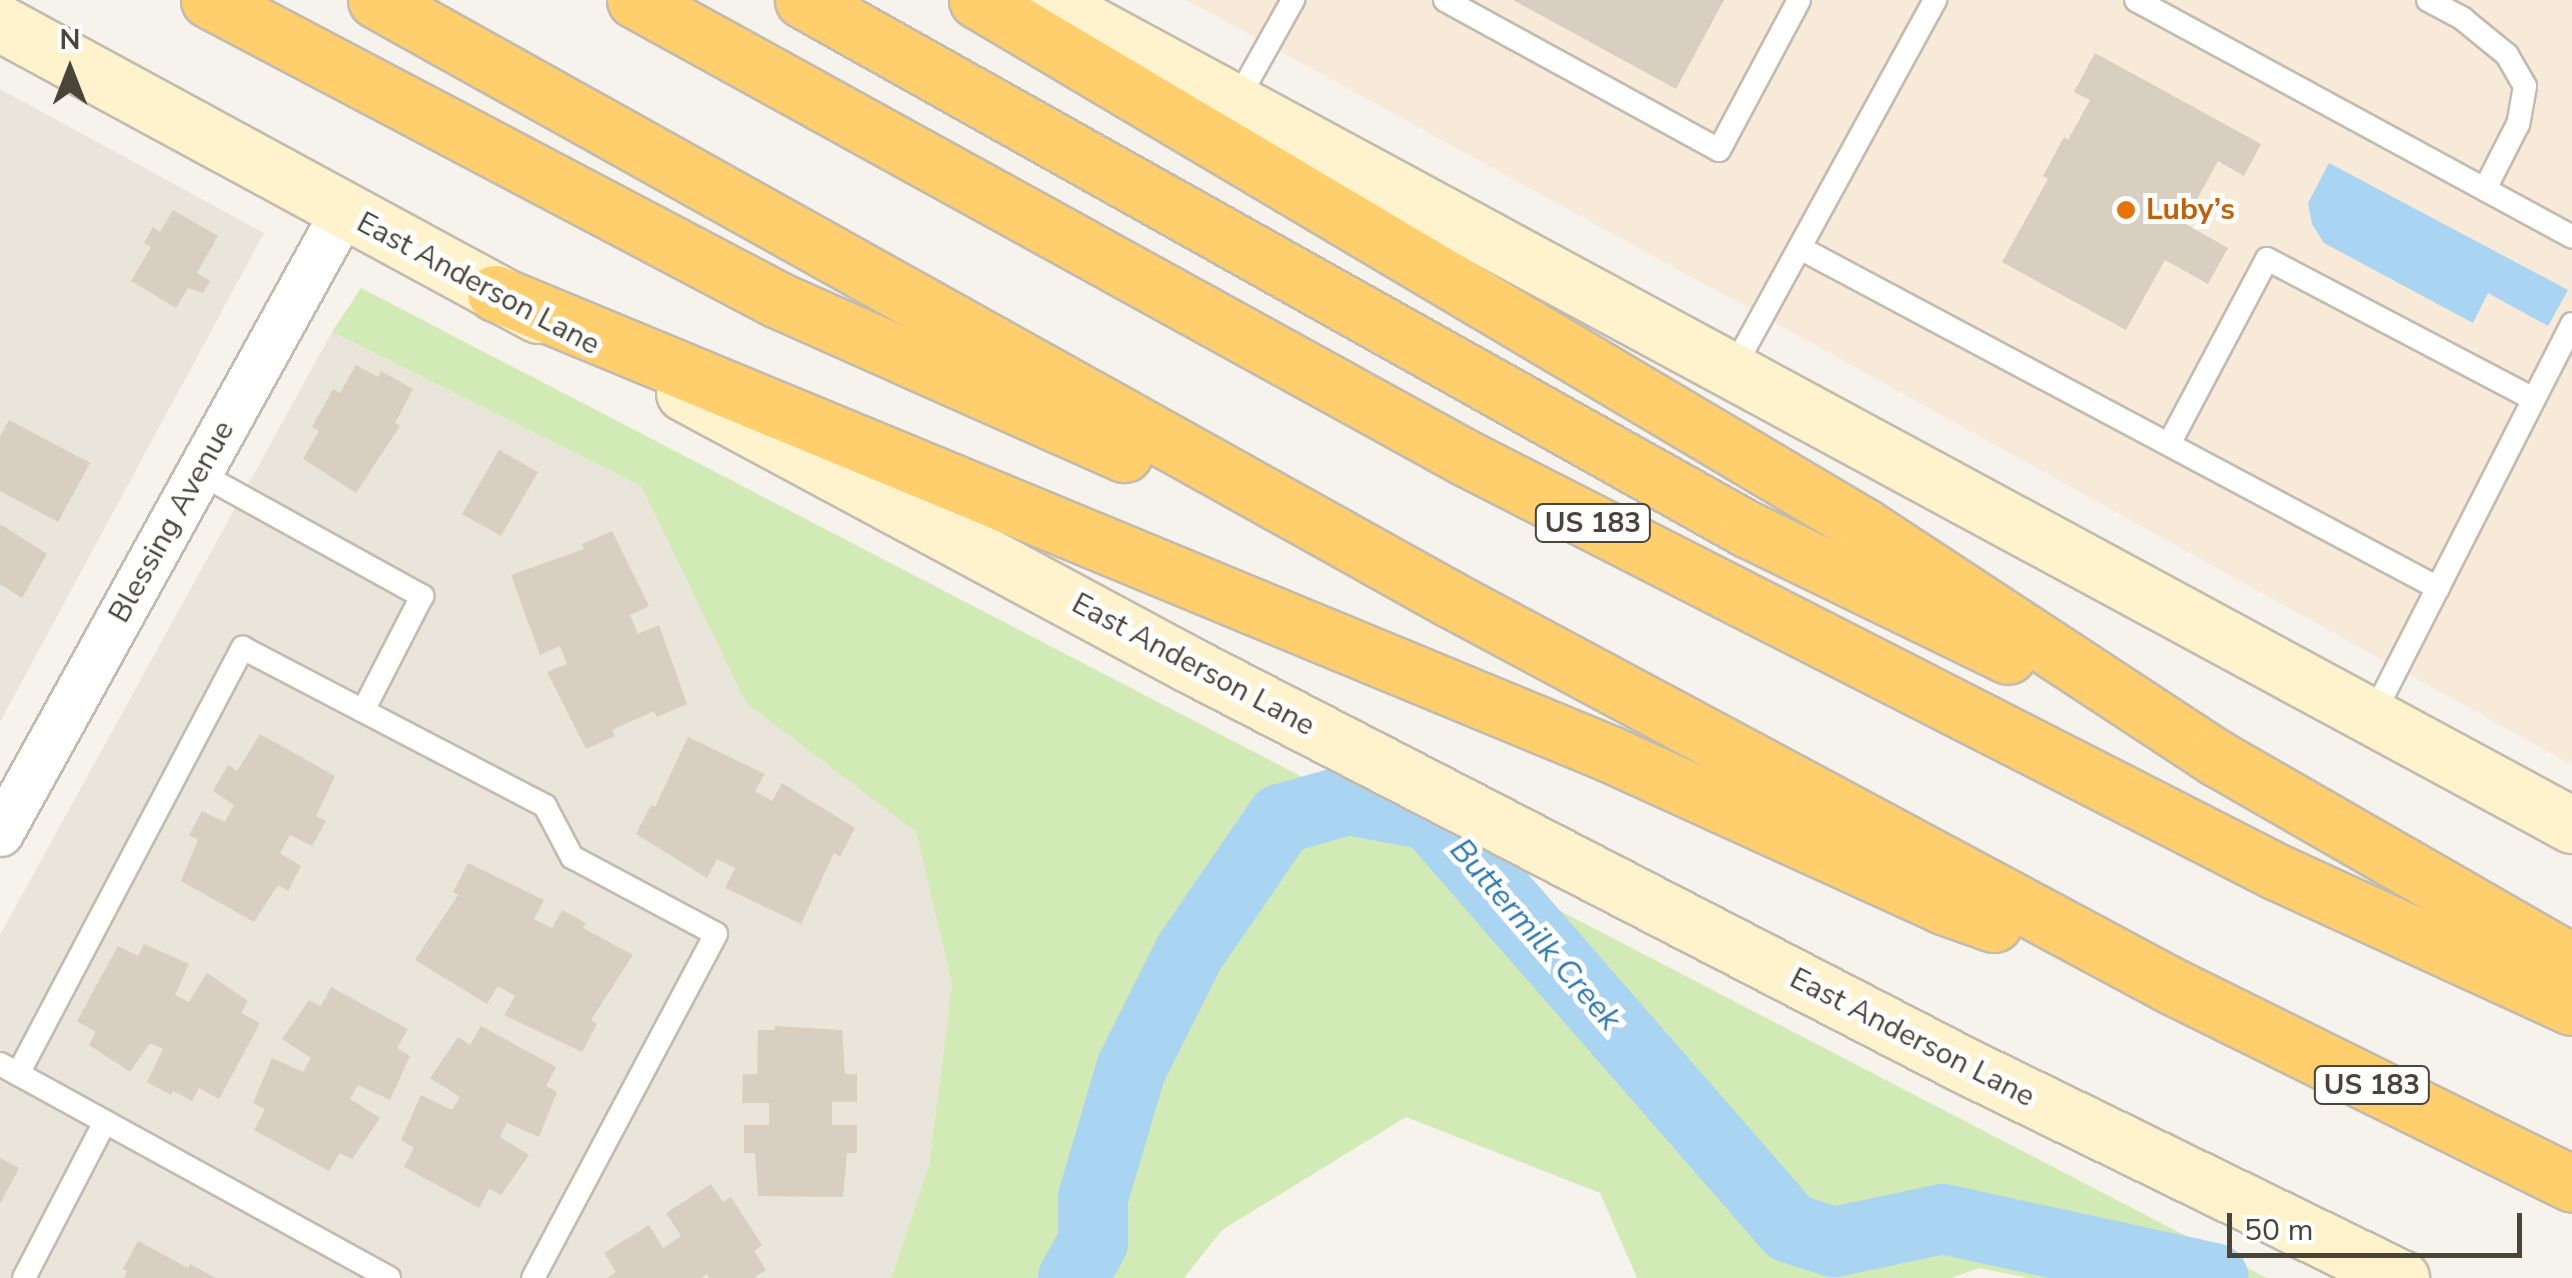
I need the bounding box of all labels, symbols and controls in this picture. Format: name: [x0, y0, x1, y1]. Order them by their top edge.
north arrow: [20, 20, 120, 120]
text: N: [60, 21, 80, 59]
place label: Luby’s: [2146, 192, 2235, 228]
marker: Luby’s: [2115, 199, 2137, 221]
street label: East Anderson Lane: [351, 205, 605, 363]
street label: Blessing Avenue: [102, 415, 242, 629]
road number: US 183: [1533, 500, 1653, 546]
street label: East Anderson Lane: [1066, 586, 1320, 744]
water label: Buttermilk Creek: [1441, 831, 1629, 1039]
street label: East Anderson Lane: [1784, 961, 2040, 1115]
road number: US 183: [2312, 1062, 2432, 1108]
scale bar: [2232, 1193, 2527, 1255]
text: 50 m: [2244, 1210, 2313, 1251]

